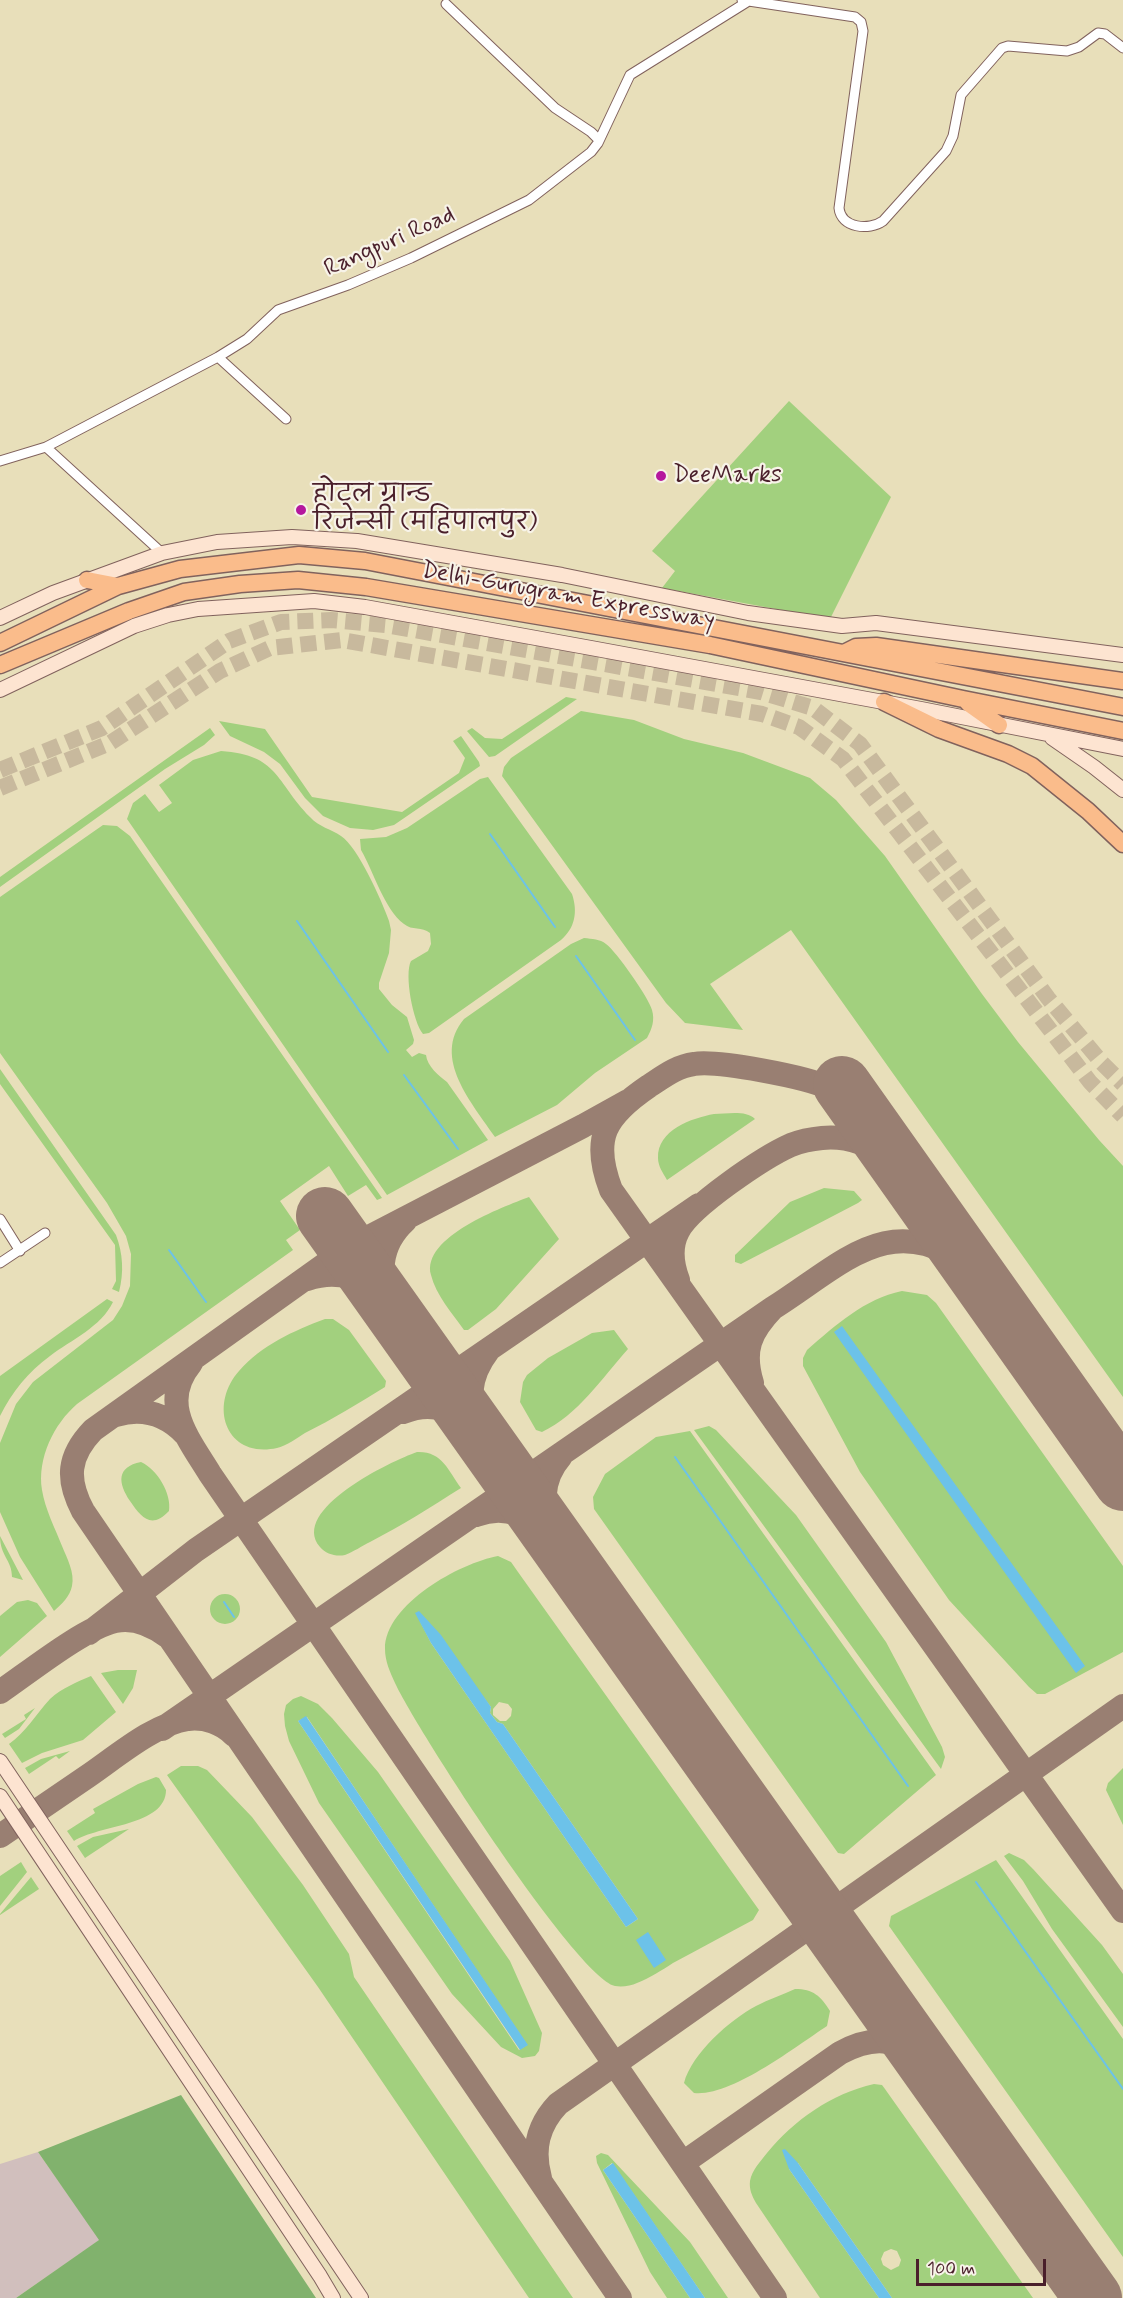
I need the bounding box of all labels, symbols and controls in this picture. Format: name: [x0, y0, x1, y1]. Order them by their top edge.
street label: Rangpuri Road: [320, 201, 460, 285]
place label: DeeMarks: [673, 462, 782, 490]
marker: DeeMarks: [654, 469, 668, 483]
place label: होटल ग्रान्ड रिजेन्सी (महिपालपुर): [313, 482, 537, 538]
marker: होटल ग्रान्ड रिजेन्सी (महिपालपुर): [294, 503, 308, 517]
street label: Delhi-Gurugram Expressway: [419, 557, 717, 637]
scale bar: [919, 2247, 1050, 2285]
text: 100 m: [927, 2257, 975, 2281]

